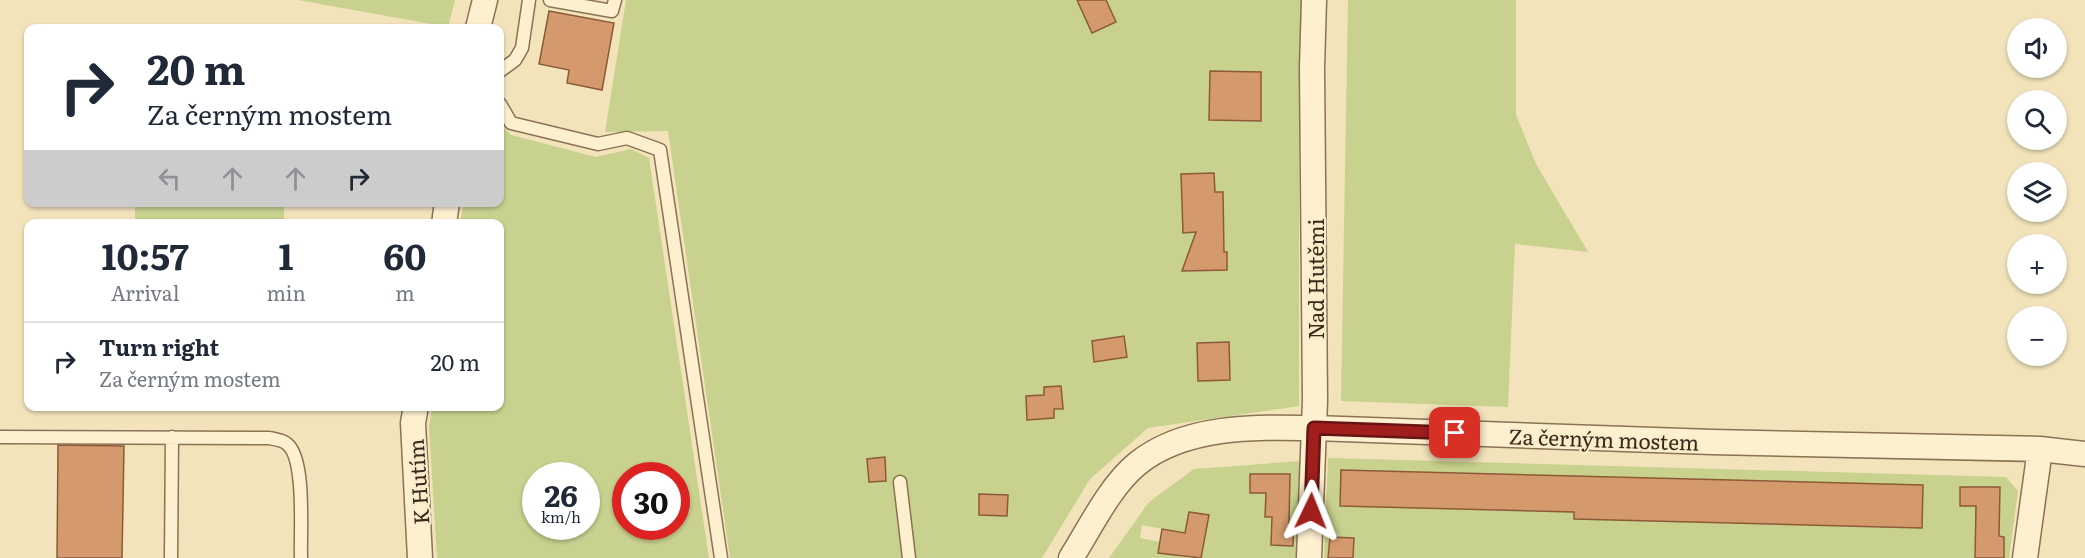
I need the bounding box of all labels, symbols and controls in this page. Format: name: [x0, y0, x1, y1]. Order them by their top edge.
map controls: [2007, 18, 2067, 366]
button: sound: [2007, 18, 2067, 78]
text: 20 m: [147, 36, 246, 98]
icon: right: [48, 48, 126, 126]
button: search: [2007, 90, 2067, 150]
text: Za černým mostem: [147, 93, 392, 133]
icon: left: [153, 162, 186, 195]
icon: ahead: [216, 162, 249, 195]
icon: ahead: [279, 162, 312, 195]
icon: right: [342, 162, 375, 195]
button: layers: [2007, 162, 2067, 222]
street label: Nad Hutěmi: [1299, 218, 1330, 340]
text: 10:57: [102, 228, 189, 281]
text: 1: [279, 228, 294, 281]
text: 60: [383, 228, 426, 281]
button: +: [2007, 234, 2067, 294]
text: Arrival: [111, 277, 179, 307]
text: min: [266, 277, 306, 307]
text: m: [395, 277, 415, 307]
button: −: [2007, 306, 2067, 366]
text: Turn right: [99, 330, 219, 363]
icon: right: [48, 345, 81, 378]
text: 20 m: [430, 345, 480, 378]
text: Za černým mostem: [99, 363, 281, 393]
pin: [1429, 407, 1480, 458]
icon: arrive: [1438, 416, 1471, 449]
street label: Za černým mostem: [1508, 419, 1700, 457]
street label: K Hutím: [399, 438, 435, 526]
speed limit sign: 30: [612, 462, 690, 540]
text: 26: [544, 472, 578, 516]
position arrow: [1279, 479, 1343, 543]
text: km/h: [541, 505, 581, 528]

